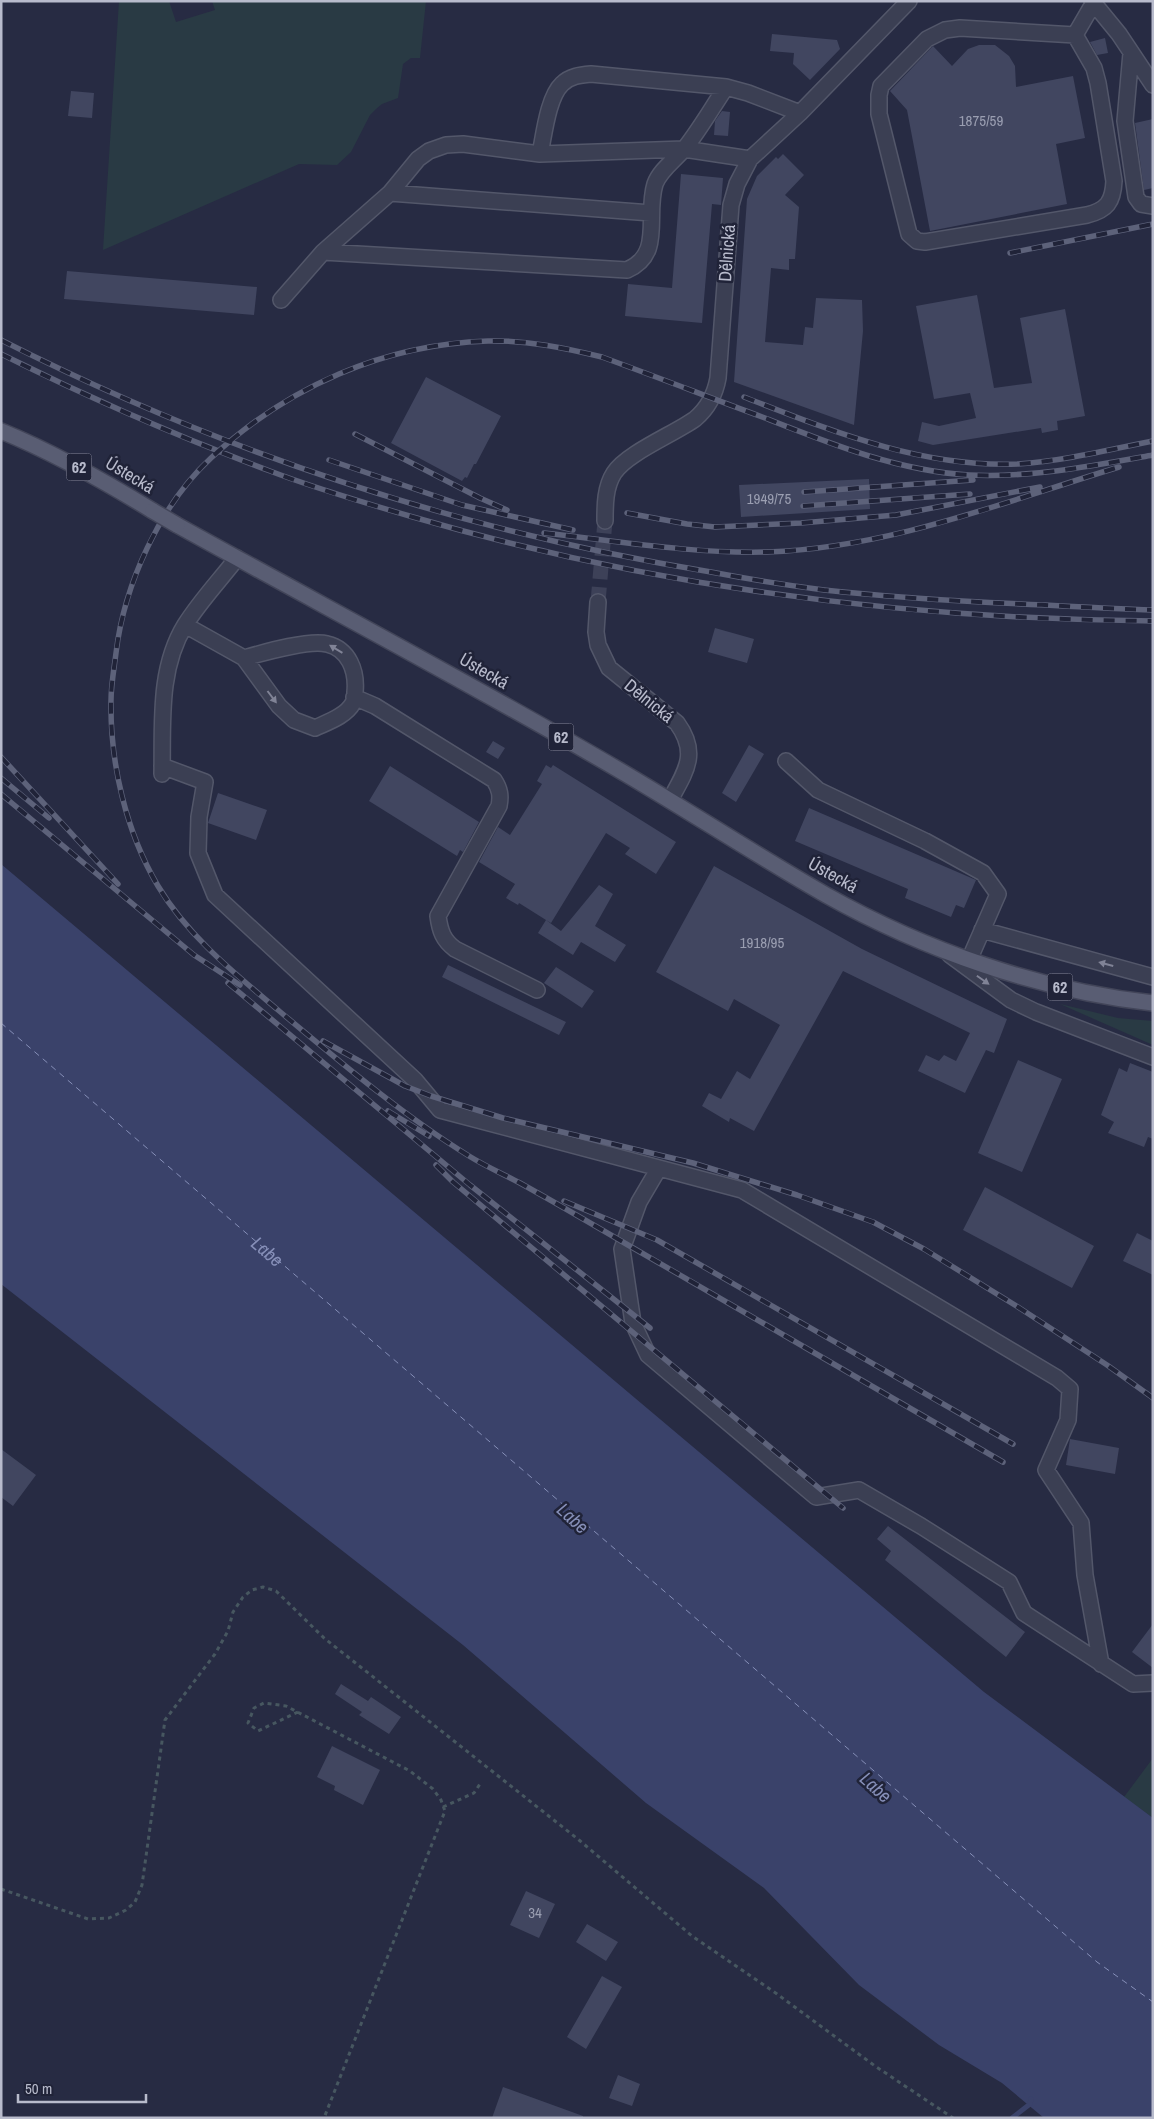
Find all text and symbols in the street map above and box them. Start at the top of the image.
house number: 1875/59 [959,110,1003,131]
street label: Dělnická [712,223,741,282]
street label: Ústecká [101,450,160,499]
road number: 62 [66,454,92,481]
house number: 1949/75 [747,488,791,509]
one-way arrow [329,645,344,653]
street label: Ústecká [455,646,514,695]
street label: Dělnická [619,673,679,728]
one-way arrow [267,691,277,704]
road number: 62 [548,724,574,750]
street label: Ústecká [804,851,863,898]
house number: 1918/95 [740,932,784,953]
one-way arrow [1098,960,1113,968]
road number: 62 [1048,974,1072,1000]
one-way arrow [976,975,989,985]
water label: Labe [246,1230,289,1273]
water label: Labe [551,1497,595,1539]
water label: Labe [854,1766,898,1808]
house number: 34 [528,1902,542,1923]
scale bar [18,2072,145,2104]
text: 50 m [25,2078,52,2099]

